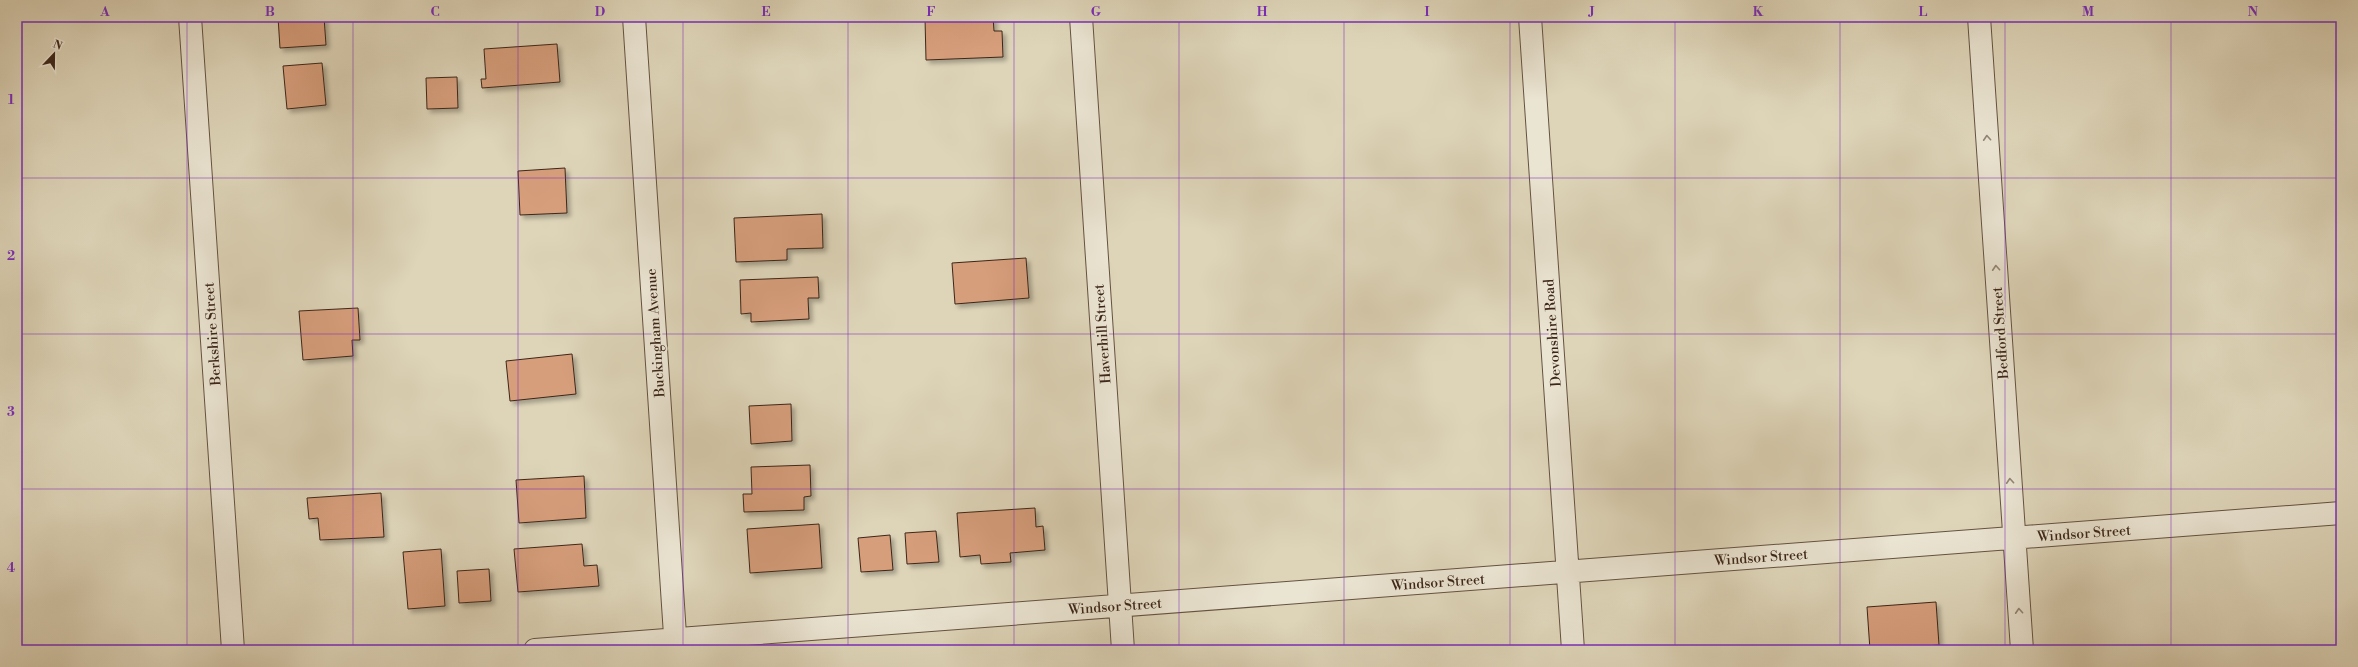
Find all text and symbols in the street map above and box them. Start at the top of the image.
text: A [99,4,110,20]
text: B [265,4,275,20]
text: C [430,4,440,20]
text: D [595,4,605,20]
text: E [761,4,771,20]
text: F [926,4,936,20]
text: G [1091,4,1102,20]
text: H [1257,4,1268,20]
text: I [1424,4,1430,20]
text: J [1587,4,1595,20]
text: K [1753,4,1764,20]
text: L [1919,4,1928,20]
text: M [2082,4,2094,20]
text: N [2248,4,2259,20]
north arrow [34,34,74,74]
text: N [51,38,64,54]
text: 1 [8,92,15,108]
one-way arrow [1983,135,1992,141]
text: 2 [7,248,15,264]
one-way arrow [1991,265,2000,271]
street label: Buckingham Avenue [643,268,670,399]
street label: Devonshire Road [1540,278,1566,388]
street label: Berkshire Street [200,282,226,387]
street label: Haverhill Street [1091,283,1115,384]
street label: Bedford Street [1989,286,2013,381]
text: 3 [7,404,15,420]
one-way arrow [2006,478,2015,484]
street label: Windsor Street [2036,522,2132,546]
street label: Windsor Street [1713,546,1809,570]
text: 4 [7,560,16,576]
street label: Windsor Street [1390,571,1486,595]
street label: Windsor Street [1067,595,1163,619]
one-way arrow [2015,608,2024,614]

